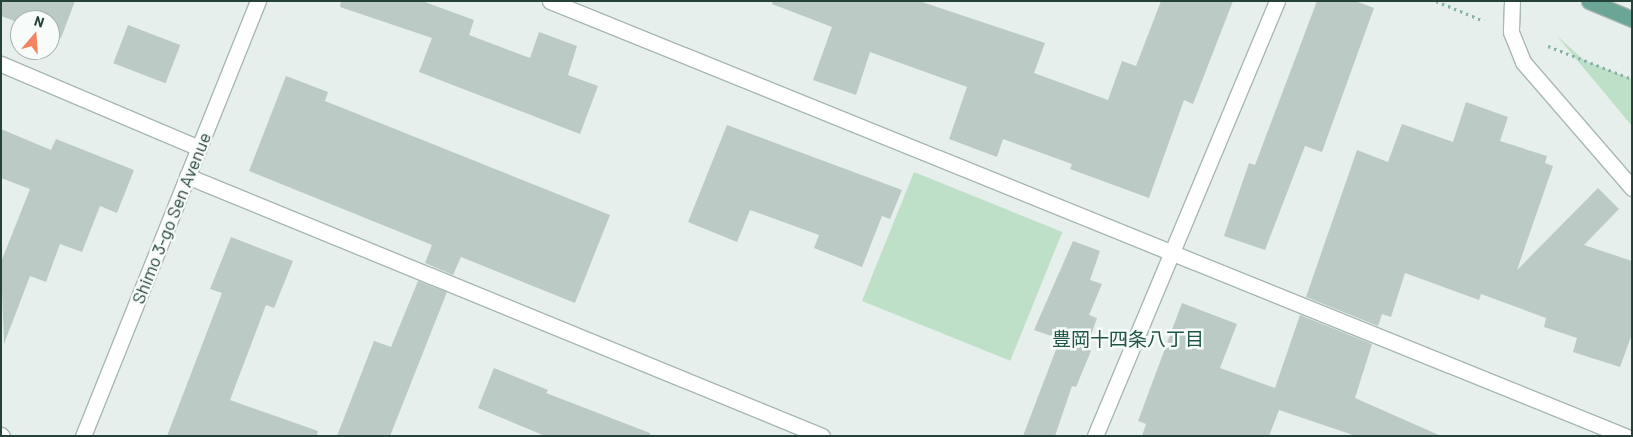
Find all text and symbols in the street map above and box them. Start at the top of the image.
north arrow [10,10,60,60]
text: N [32,12,47,31]
street label: Shimo 3-go Sen Avenue [127,129,215,307]
district label: 豊岡十四条八丁目 [1052,328,1204,350]

